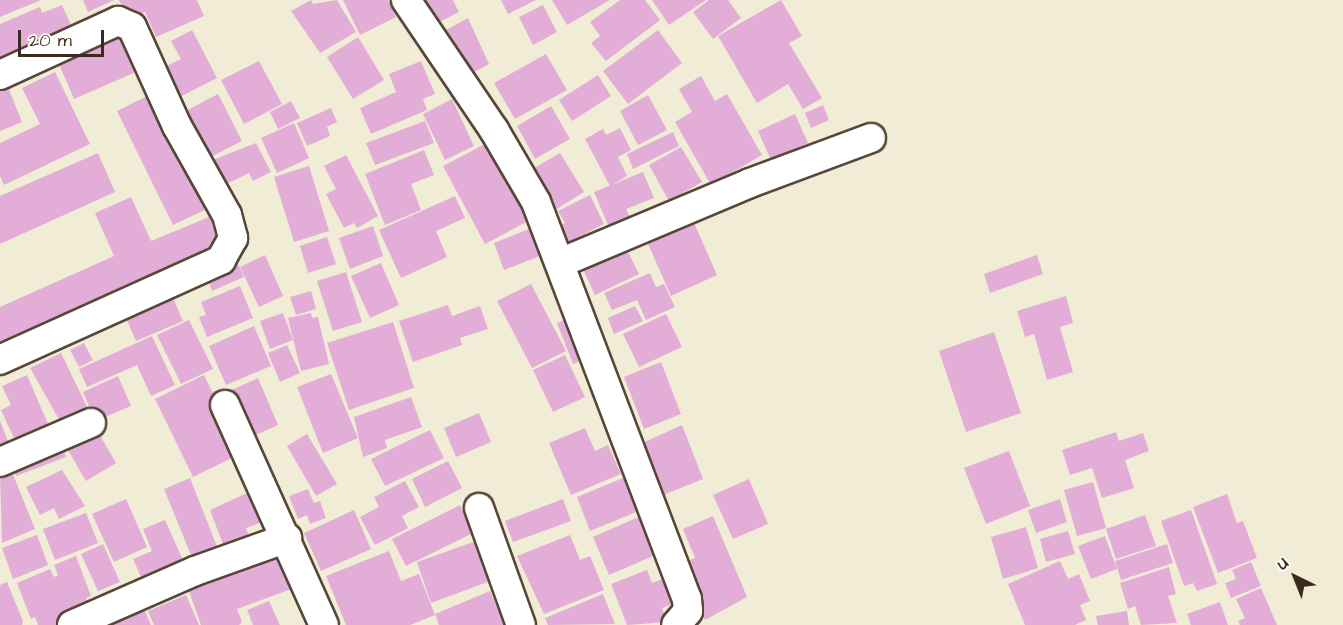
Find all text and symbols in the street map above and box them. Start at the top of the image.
scale bar [21,18,106,56]
text: 20 m [29,28,72,53]
north arrow [1265,547,1325,607]
text: U [1272,553,1294,575]

